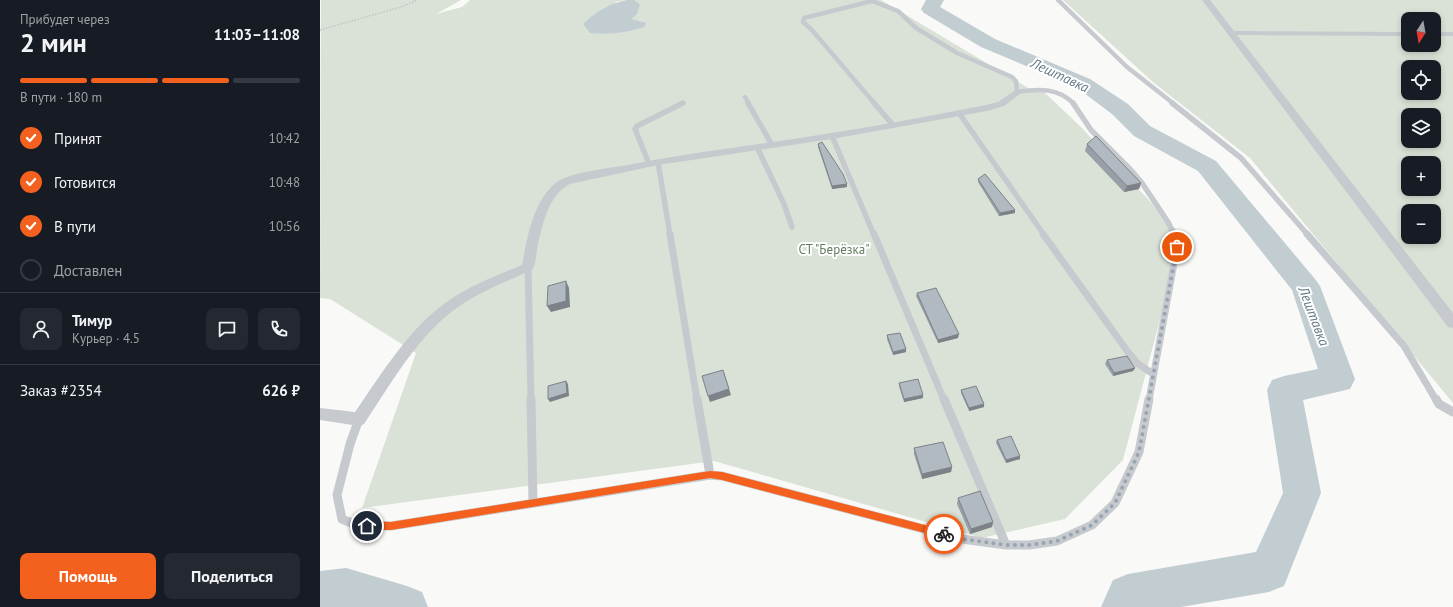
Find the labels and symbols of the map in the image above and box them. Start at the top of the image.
north arrow [1401,12,1441,52]
water label: Лештавка [1027,53,1092,96]
pin [1160,230,1194,264]
park label: СТ "Берёзка" [798,241,870,258]
water label: Лештавка [1294,283,1334,348]
pin [350,509,384,543]
courier [924,514,964,554]

